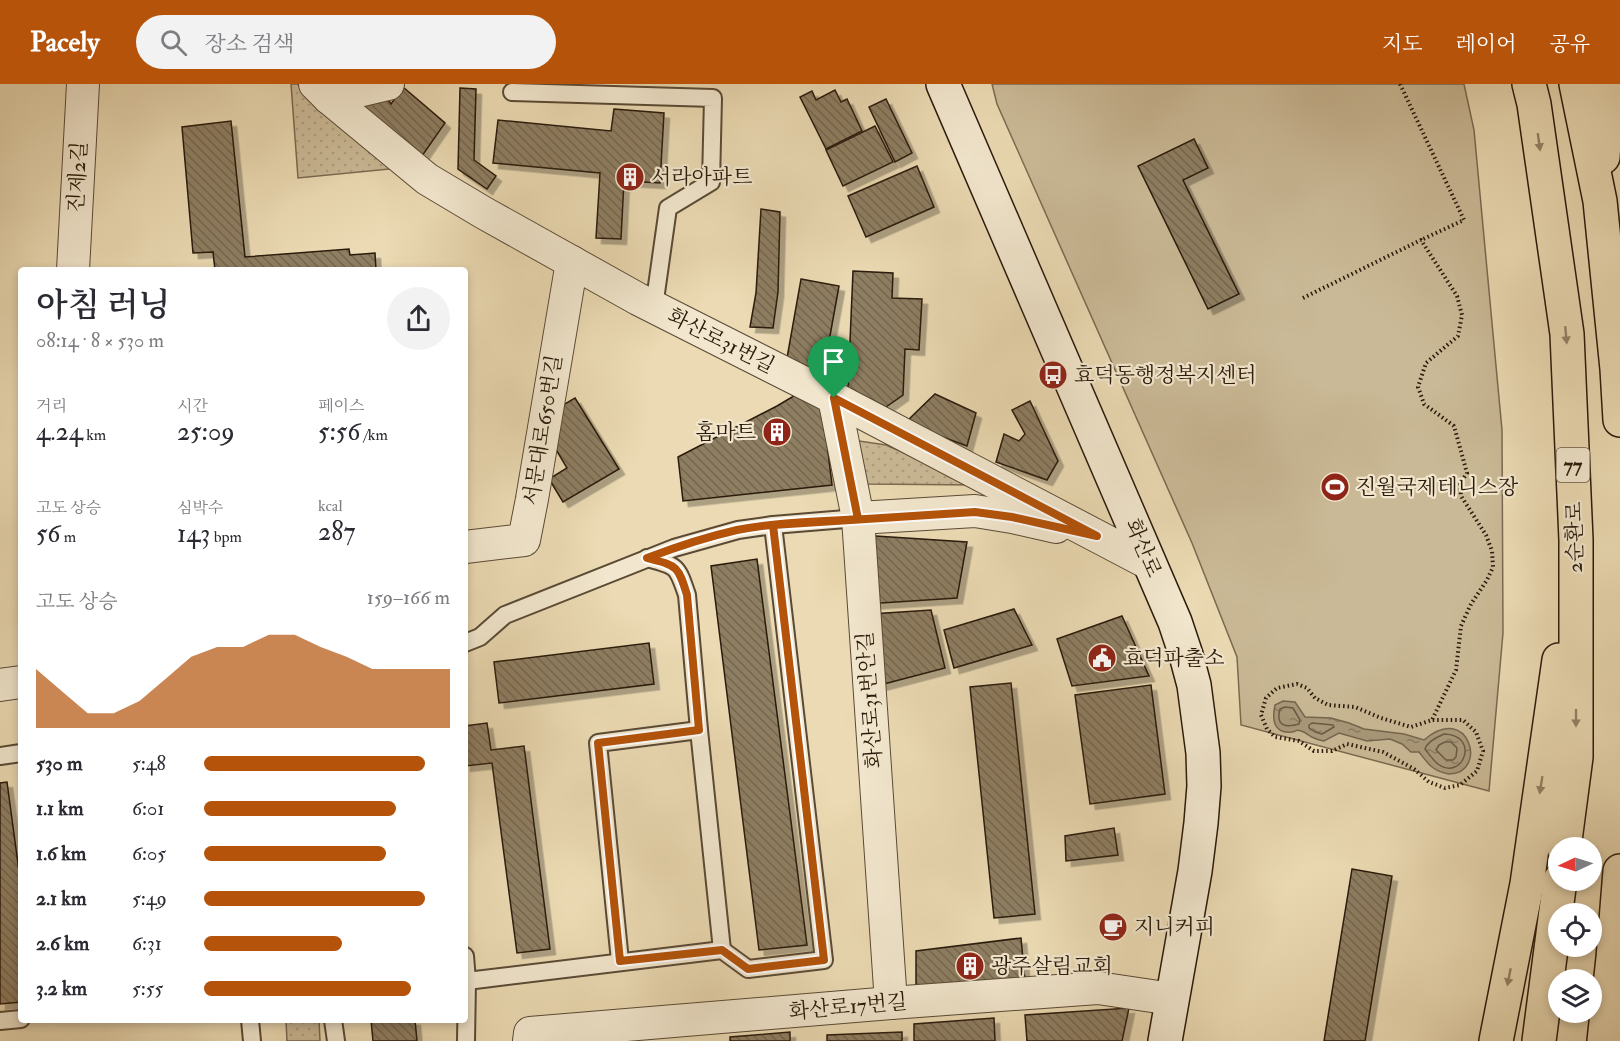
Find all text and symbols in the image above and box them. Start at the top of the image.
search box [136,15,556,69]
text: Pacely [30,25,100,60]
icon: search [157,26,190,59]
text: 장소 검색 [205,30,294,58]
text: 지도 [1382,31,1423,58]
text: 레이어 [1456,31,1516,58]
text: 공유 [1549,31,1590,58]
one-way arrow [1535,132,1544,151]
street label: 진제2길 [63,141,93,213]
building icon: 서라아파트 [614,161,646,193]
place label: 서라아파트 [651,164,752,191]
text: 아침 러닝 [36,285,170,326]
button: share [387,287,450,350]
street label: 화산로31번길 [663,302,779,380]
one-way arrow [1561,325,1571,344]
text: 08:14 · 8 × 530 m [36,328,164,353]
pin [808,336,859,398]
icon: arrive [817,345,850,378]
street label: 서문대로650번길 [518,353,568,507]
bus stop icon: 효덕동행정복지센터 [1037,359,1069,391]
place label: 효덕동행정복지센터 [1074,362,1257,389]
text: 거리 [36,396,67,416]
text: 시간 [177,396,208,416]
text: 페이스 [318,396,364,416]
text: 4.24 [36,416,83,448]
text: 25:09 [177,416,235,448]
text: 5:56 [318,416,360,448]
building icon: 홈마트 [761,416,793,448]
place label: 홈마트 [695,419,756,446]
text: km [83,425,106,445]
text: /km [360,425,388,445]
road number: 77 [1556,448,1590,482]
sports icon: 진월국제테니스장 [1319,471,1351,503]
place label: 진월국제테니스장 [1356,474,1519,501]
text: kcal [318,496,343,516]
text: 고도 상승 [36,498,101,518]
text: 심박수 [177,498,223,518]
street label: 2순환로 [1561,501,1589,573]
street label: 화산로 [1119,515,1167,581]
text: 287 [318,516,355,548]
text: 56 [36,518,60,550]
text: 143 [177,518,210,550]
text: m [60,527,76,547]
text: bpm [210,527,242,547]
text: 159–166 m [367,585,450,610]
text: 고도 상승 [36,589,118,614]
street label: 화산로31번안길 [852,631,888,769]
public building icon: 효덕파출소 [1086,642,1118,674]
place label: 효덕파출소 [1123,645,1224,672]
one-way arrow [1571,709,1581,728]
text: 530 m [36,751,82,776]
text: 5:48 [132,751,166,776]
one-way arrow [1537,775,1546,794]
text: 1.1 km [36,796,83,821]
text: 6:01 [132,796,164,821]
north arrow [1548,837,1602,891]
map controls [1548,837,1602,1023]
text: 1.6 km [36,841,86,866]
text: 6:05 [132,841,166,866]
text: 2.1 km [36,886,86,911]
text: 5:49 [132,886,167,911]
button: locate [1548,903,1602,957]
cafe icon: 지니커피 [1097,911,1129,943]
place label: 지니커피 [1134,914,1215,941]
text: 2.6 km [36,931,89,956]
text: 6:31 [132,931,162,956]
building icon: 광주살림교회 [954,950,986,982]
place label: 광주살림교회 [991,953,1113,980]
one-way arrow [1504,968,1513,987]
button: layers [1548,969,1602,1023]
text: 3.2 km [36,976,87,1001]
text: 5:55 [132,976,163,1001]
street label: 화산로17번길 [788,988,908,1026]

